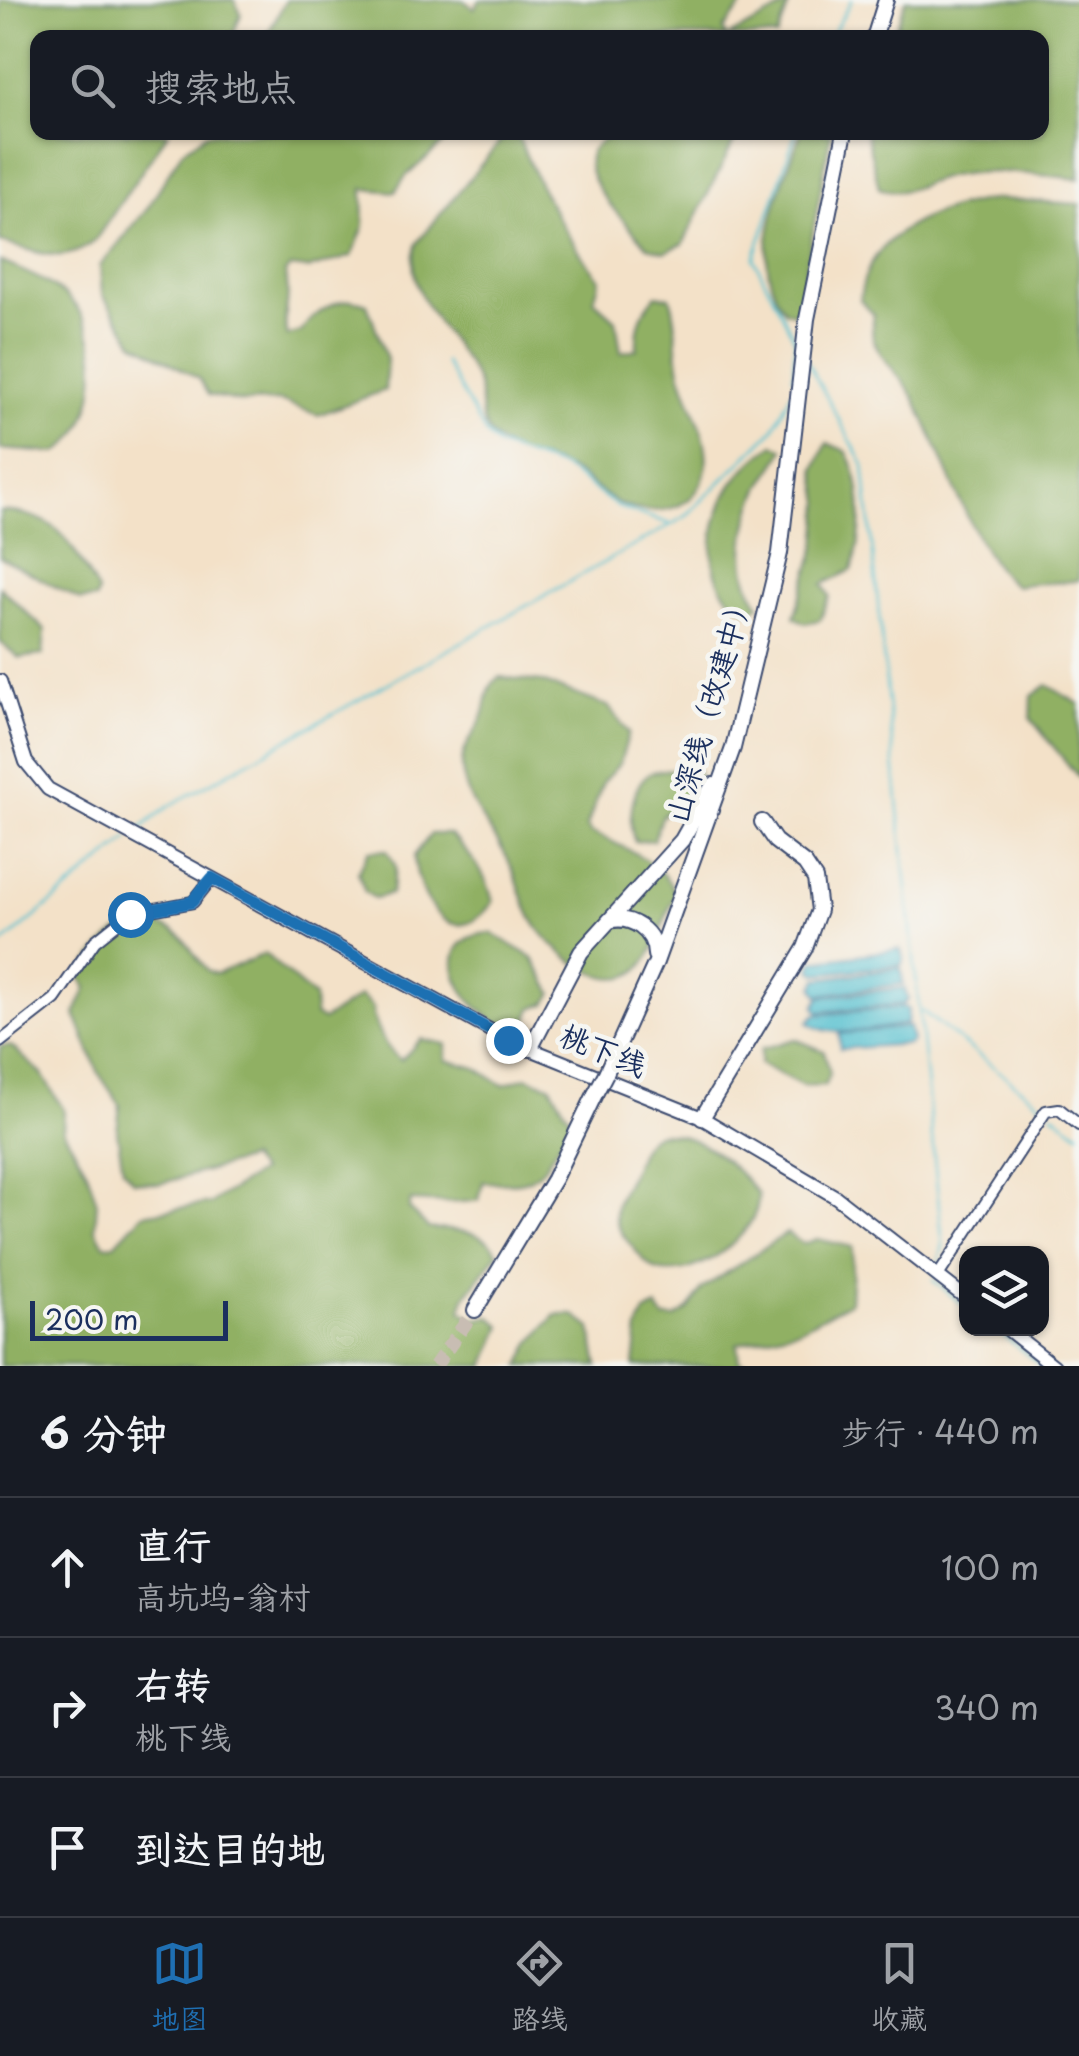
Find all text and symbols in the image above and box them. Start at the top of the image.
search box [30,30,1049,140]
text: 搜索地点 [145,57,297,114]
icon: search [65,58,120,113]
street label: 山深线（改建中） [653,585,762,828]
route start [108,892,154,938]
street label: 桃下线 [554,1011,654,1086]
route end [486,1018,532,1064]
map controls [959,1246,1049,1336]
button: layers [959,1246,1049,1336]
scale bar [30,1296,228,1340]
text: 200 m [45,1297,138,1340]
text: 6 分钟 [40,1400,167,1463]
text: 步行 · 440 m [842,1407,1039,1455]
text: 直行 [135,1515,211,1572]
icon: ahead [40,1540,95,1595]
text: 100 m [941,1543,1039,1591]
text: 高坑坞-翁村 [135,1572,310,1620]
text: 右转 [135,1655,211,1712]
icon: right [40,1680,95,1735]
text: 340 m [934,1683,1039,1731]
text: 桃下线 [135,1712,231,1760]
text: 到达目的地 [135,1819,325,1876]
icon: arrive [40,1820,95,1875]
tab: 地图 [152,1936,208,2039]
tab: 路线 [511,1936,567,2039]
tab: 收藏 [871,1936,927,2039]

